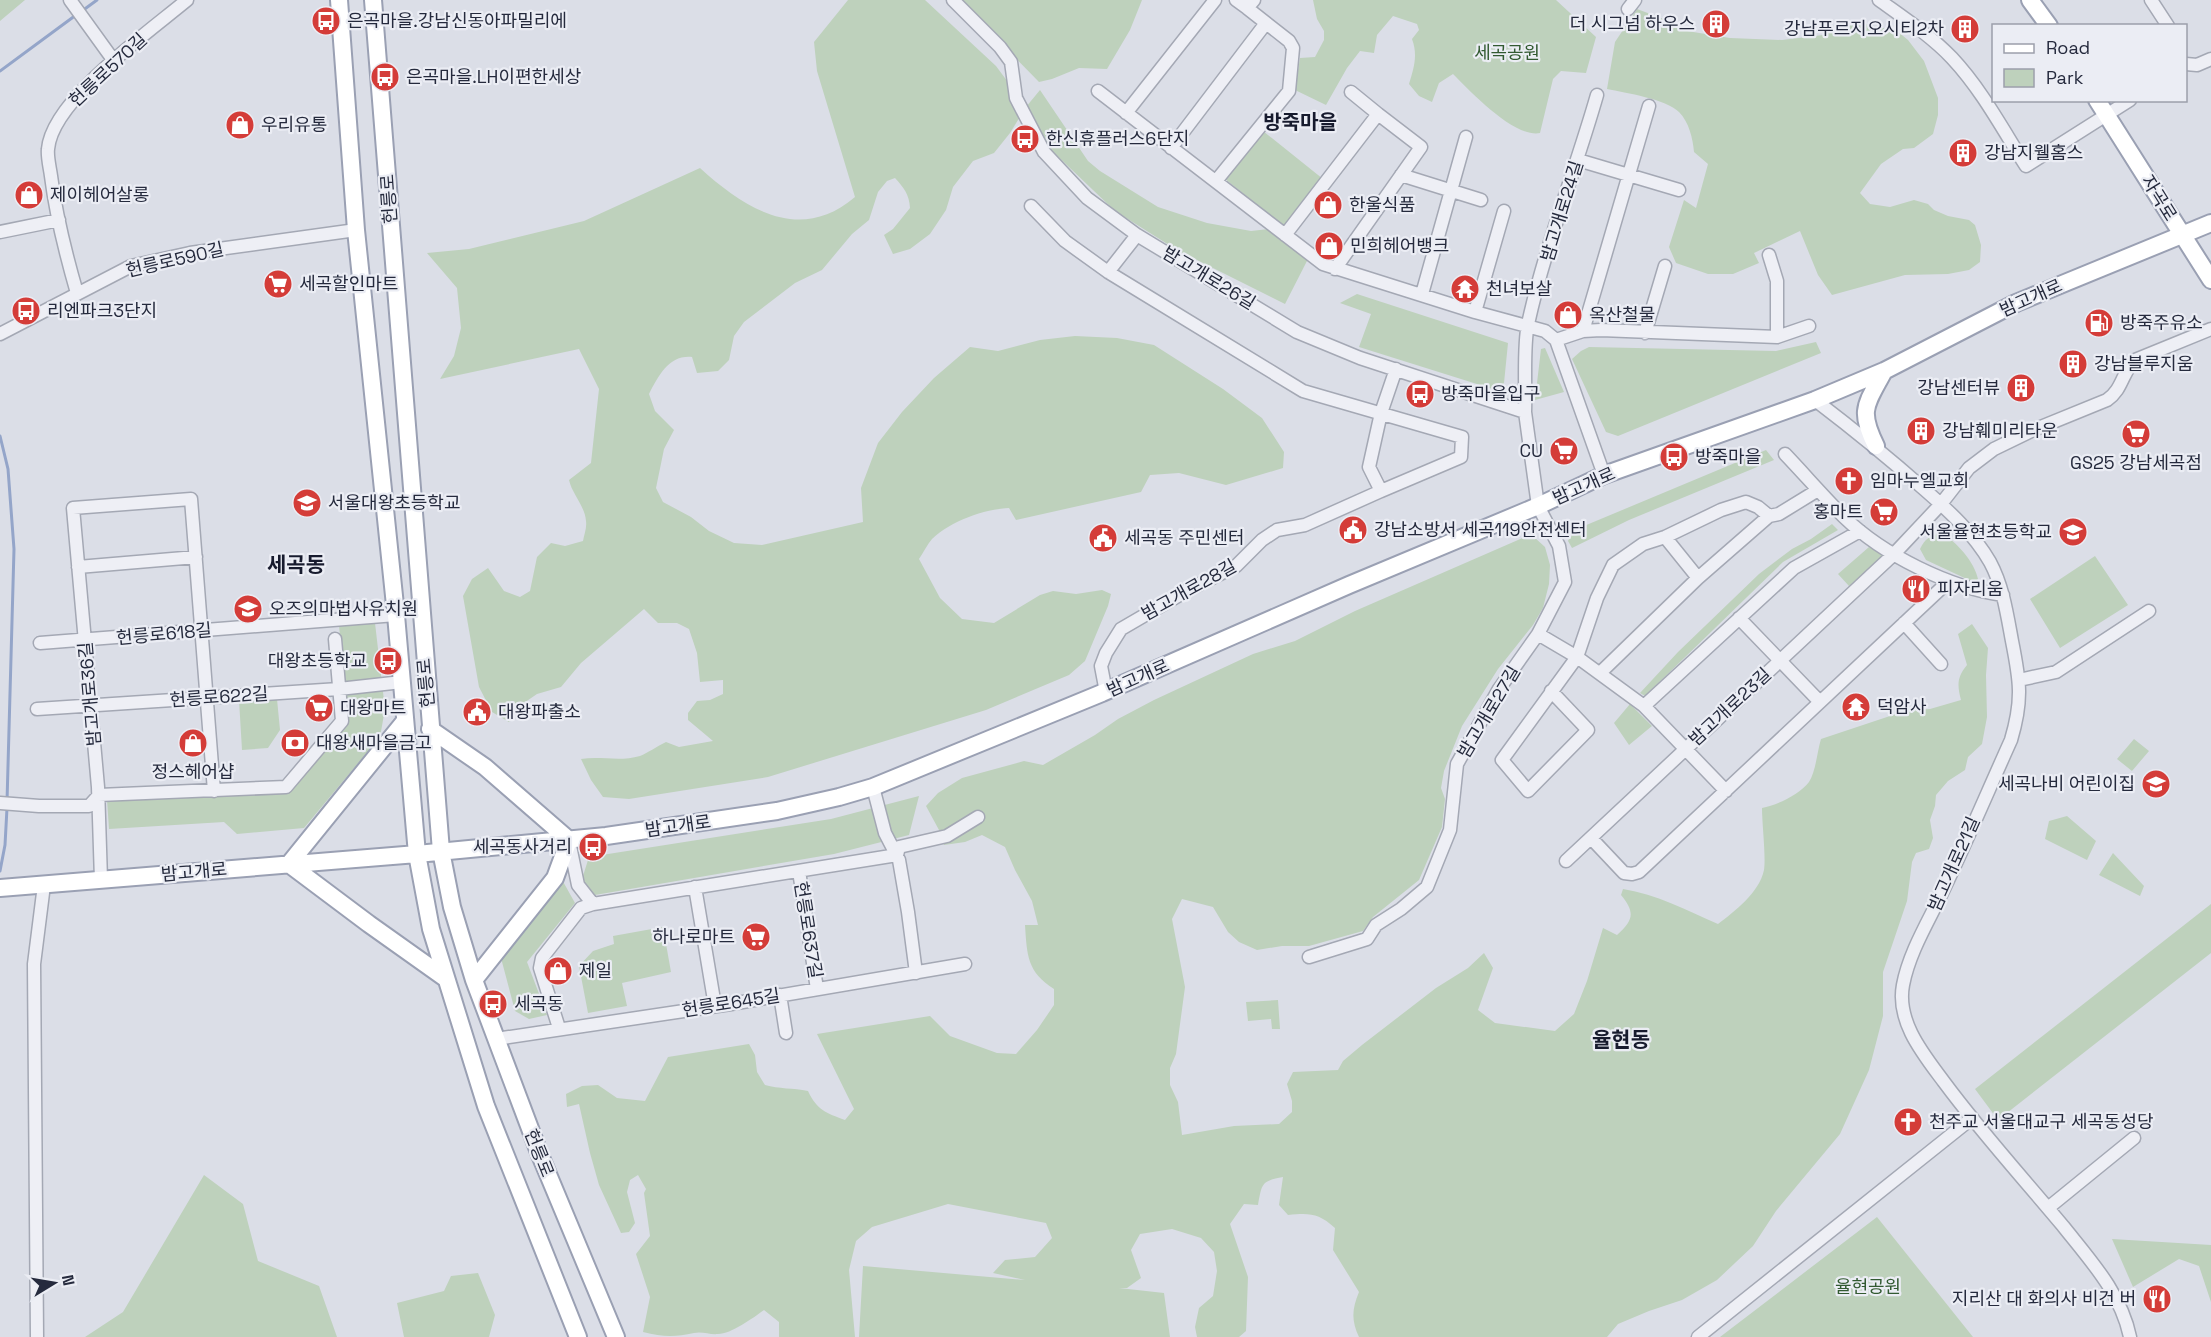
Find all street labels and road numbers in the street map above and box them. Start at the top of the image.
street label: 헌릉로570길 [64,28,151,112]
street label: 밤고개로24길 [1535,158,1588,264]
street label: 자곡로 [2137,171,2182,225]
street label: 헌릉로 [375,173,402,225]
street label: 헌릉로590길 [124,237,226,282]
street label: 밤고개로26길 [1158,241,1260,314]
street label: 밤고개로 [1996,274,2066,322]
street label: 밤고개로 [1549,462,1619,510]
street label: 밤고개로28길 [1137,554,1240,625]
street label: 헌릉로618길 [115,618,213,649]
street label: 밤고개로36길 [73,641,106,747]
street label: 밤고개로 [1103,654,1173,702]
street label: 헌릉로 [412,657,439,709]
street label: 밤고개로27길 [1452,661,1525,762]
street label: 밤고개로23길 [1684,663,1776,751]
street label: 헌릉로622길 [169,682,269,711]
street label: 밤고개로 [644,810,712,842]
street label: 밤고개로21길 [1922,813,1985,915]
street label: 밤고개로 [160,857,228,886]
street label: 헌릉로637길 [789,880,828,980]
street label: 헌릉로645길 [680,983,782,1022]
street label: 헌릉로 [519,1125,559,1180]

